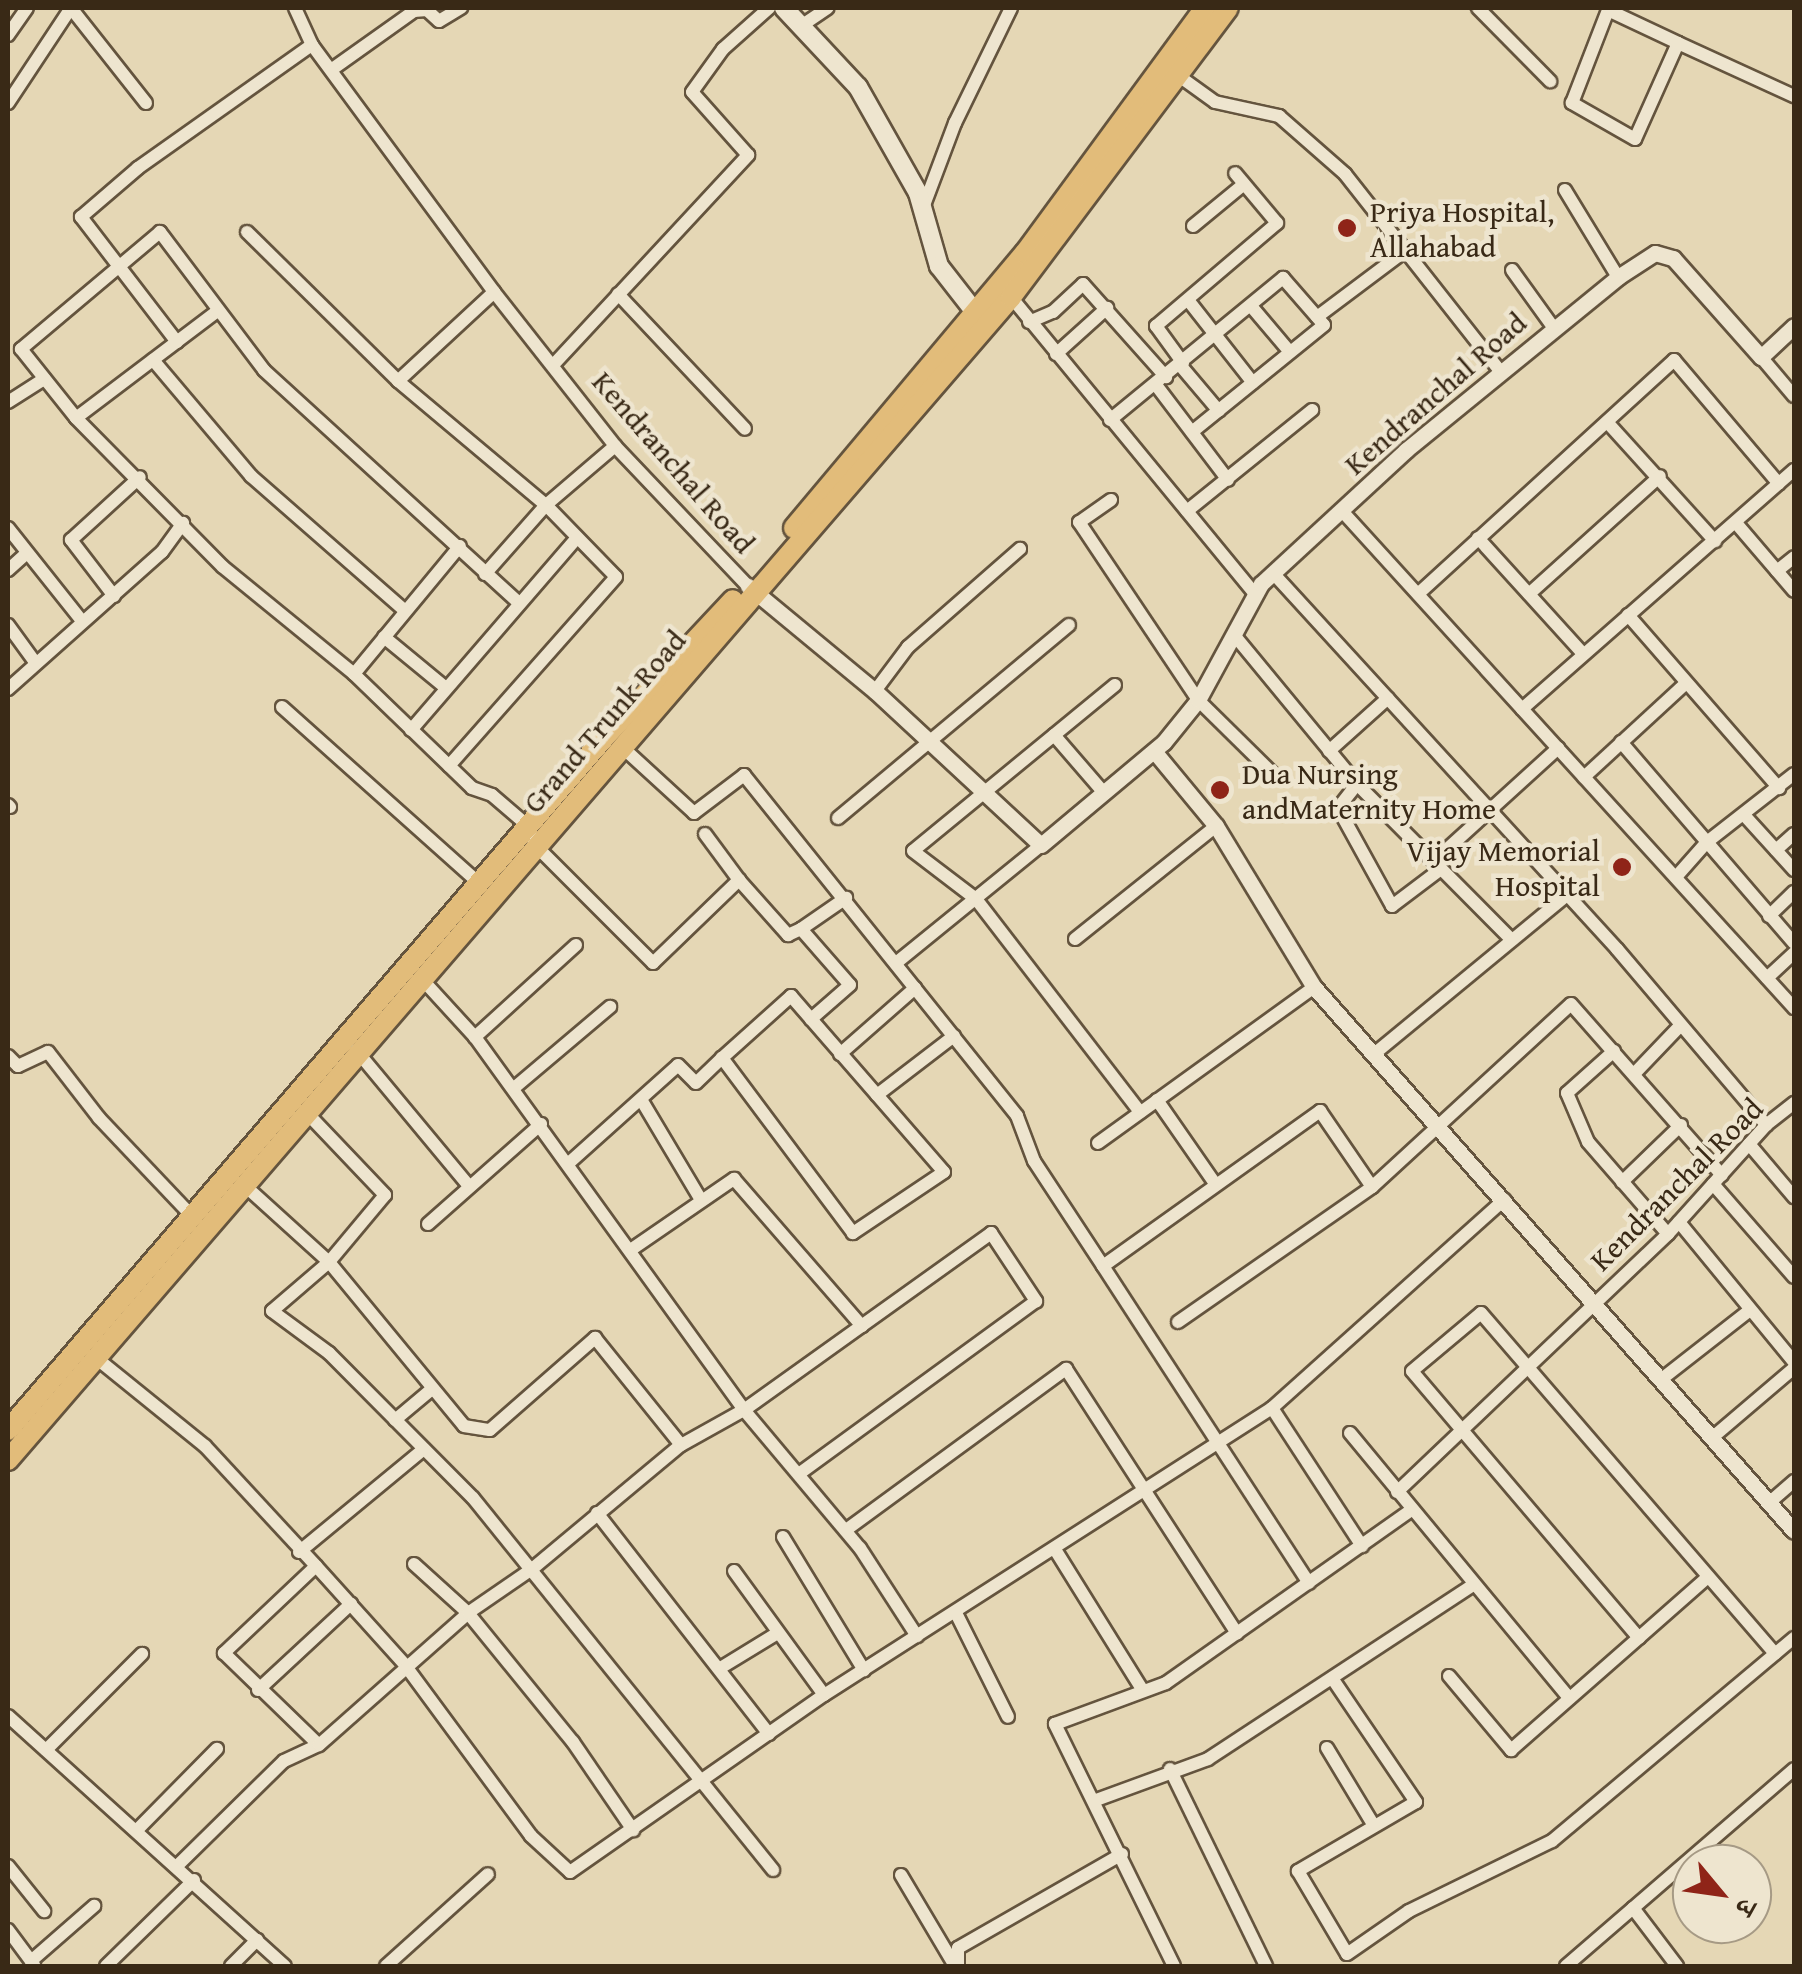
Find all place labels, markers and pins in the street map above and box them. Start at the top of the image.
place label: Priya Hospital, Allahabad [1370,193,1554,264]
marker: Priya Hospital, Allahabad [1334,215,1360,241]
place label: Dua Nursing andMaternity Home [1242,755,1496,826]
marker: Dua Nursing andMaternity Home [1207,777,1233,803]
place label: Vijay Memorial Hospital [1406,832,1600,902]
marker: Vijay Memorial Hospital [1609,854,1635,880]

